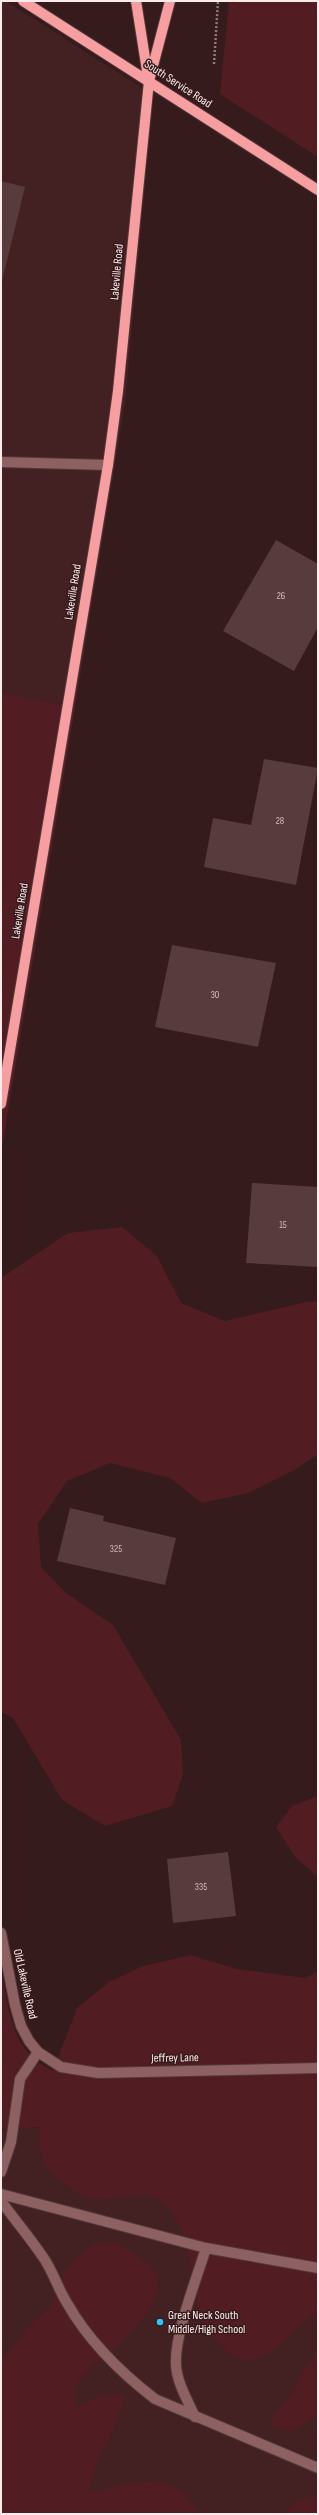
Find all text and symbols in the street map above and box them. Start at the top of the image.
street label: South Service Road [141,57,215,111]
street label: Lakeville Road [107,243,127,301]
street label: Lakeville Road [61,563,85,621]
house number: 26 [277,590,285,602]
house number: 28 [276,815,284,827]
street label: Lakeville Road [8,882,32,940]
house number: 30 [211,989,219,1001]
house number: 15 [279,1219,287,1231]
house number: 325 [110,1543,122,1555]
house number: 335 [195,1881,207,1893]
street label: Old Lakeville Road [10,1948,40,2020]
street label: Jeffrey Lane [150,2050,199,2066]
place label: Great Neck South Middle/High School [168,2308,245,2337]
marker: Great Neck South Middle/High School [155,2317,165,2327]

